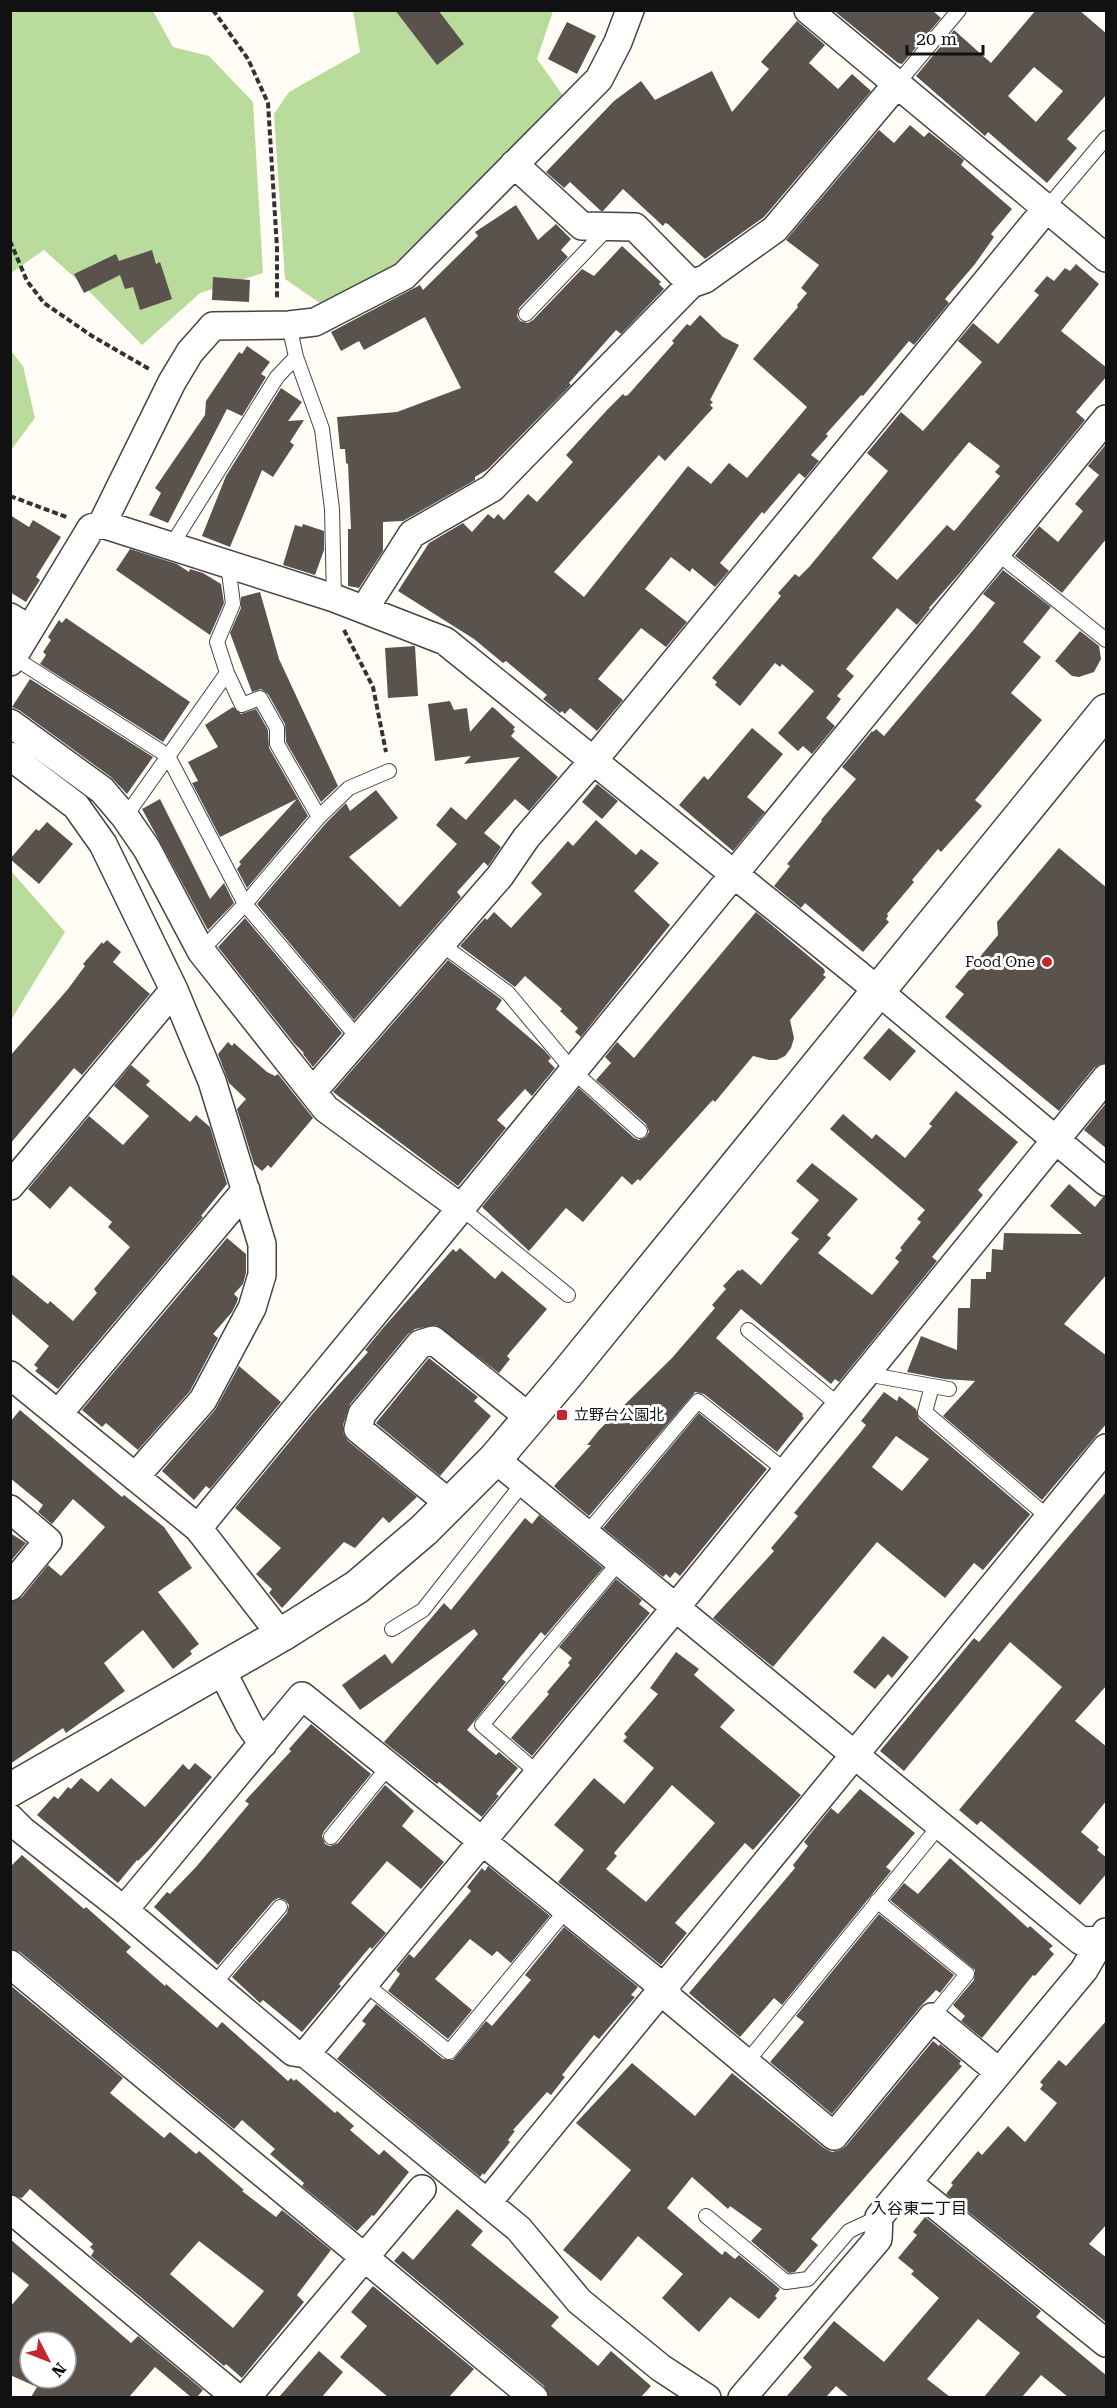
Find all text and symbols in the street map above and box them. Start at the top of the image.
scale bar [907,18,984,56]
text: 20 m [916,28,957,49]
place label: Food One [965,953,1035,971]
marker: Food One [1040,955,1054,969]
place label: 立野台公園北 [574,1406,664,1424]
marker: 立野台公園北 [555,1408,569,1422]
district label: 入谷東二丁目 [871,2199,967,2218]
north arrow [18,2330,78,2390]
text: N [48,2359,70,2381]

